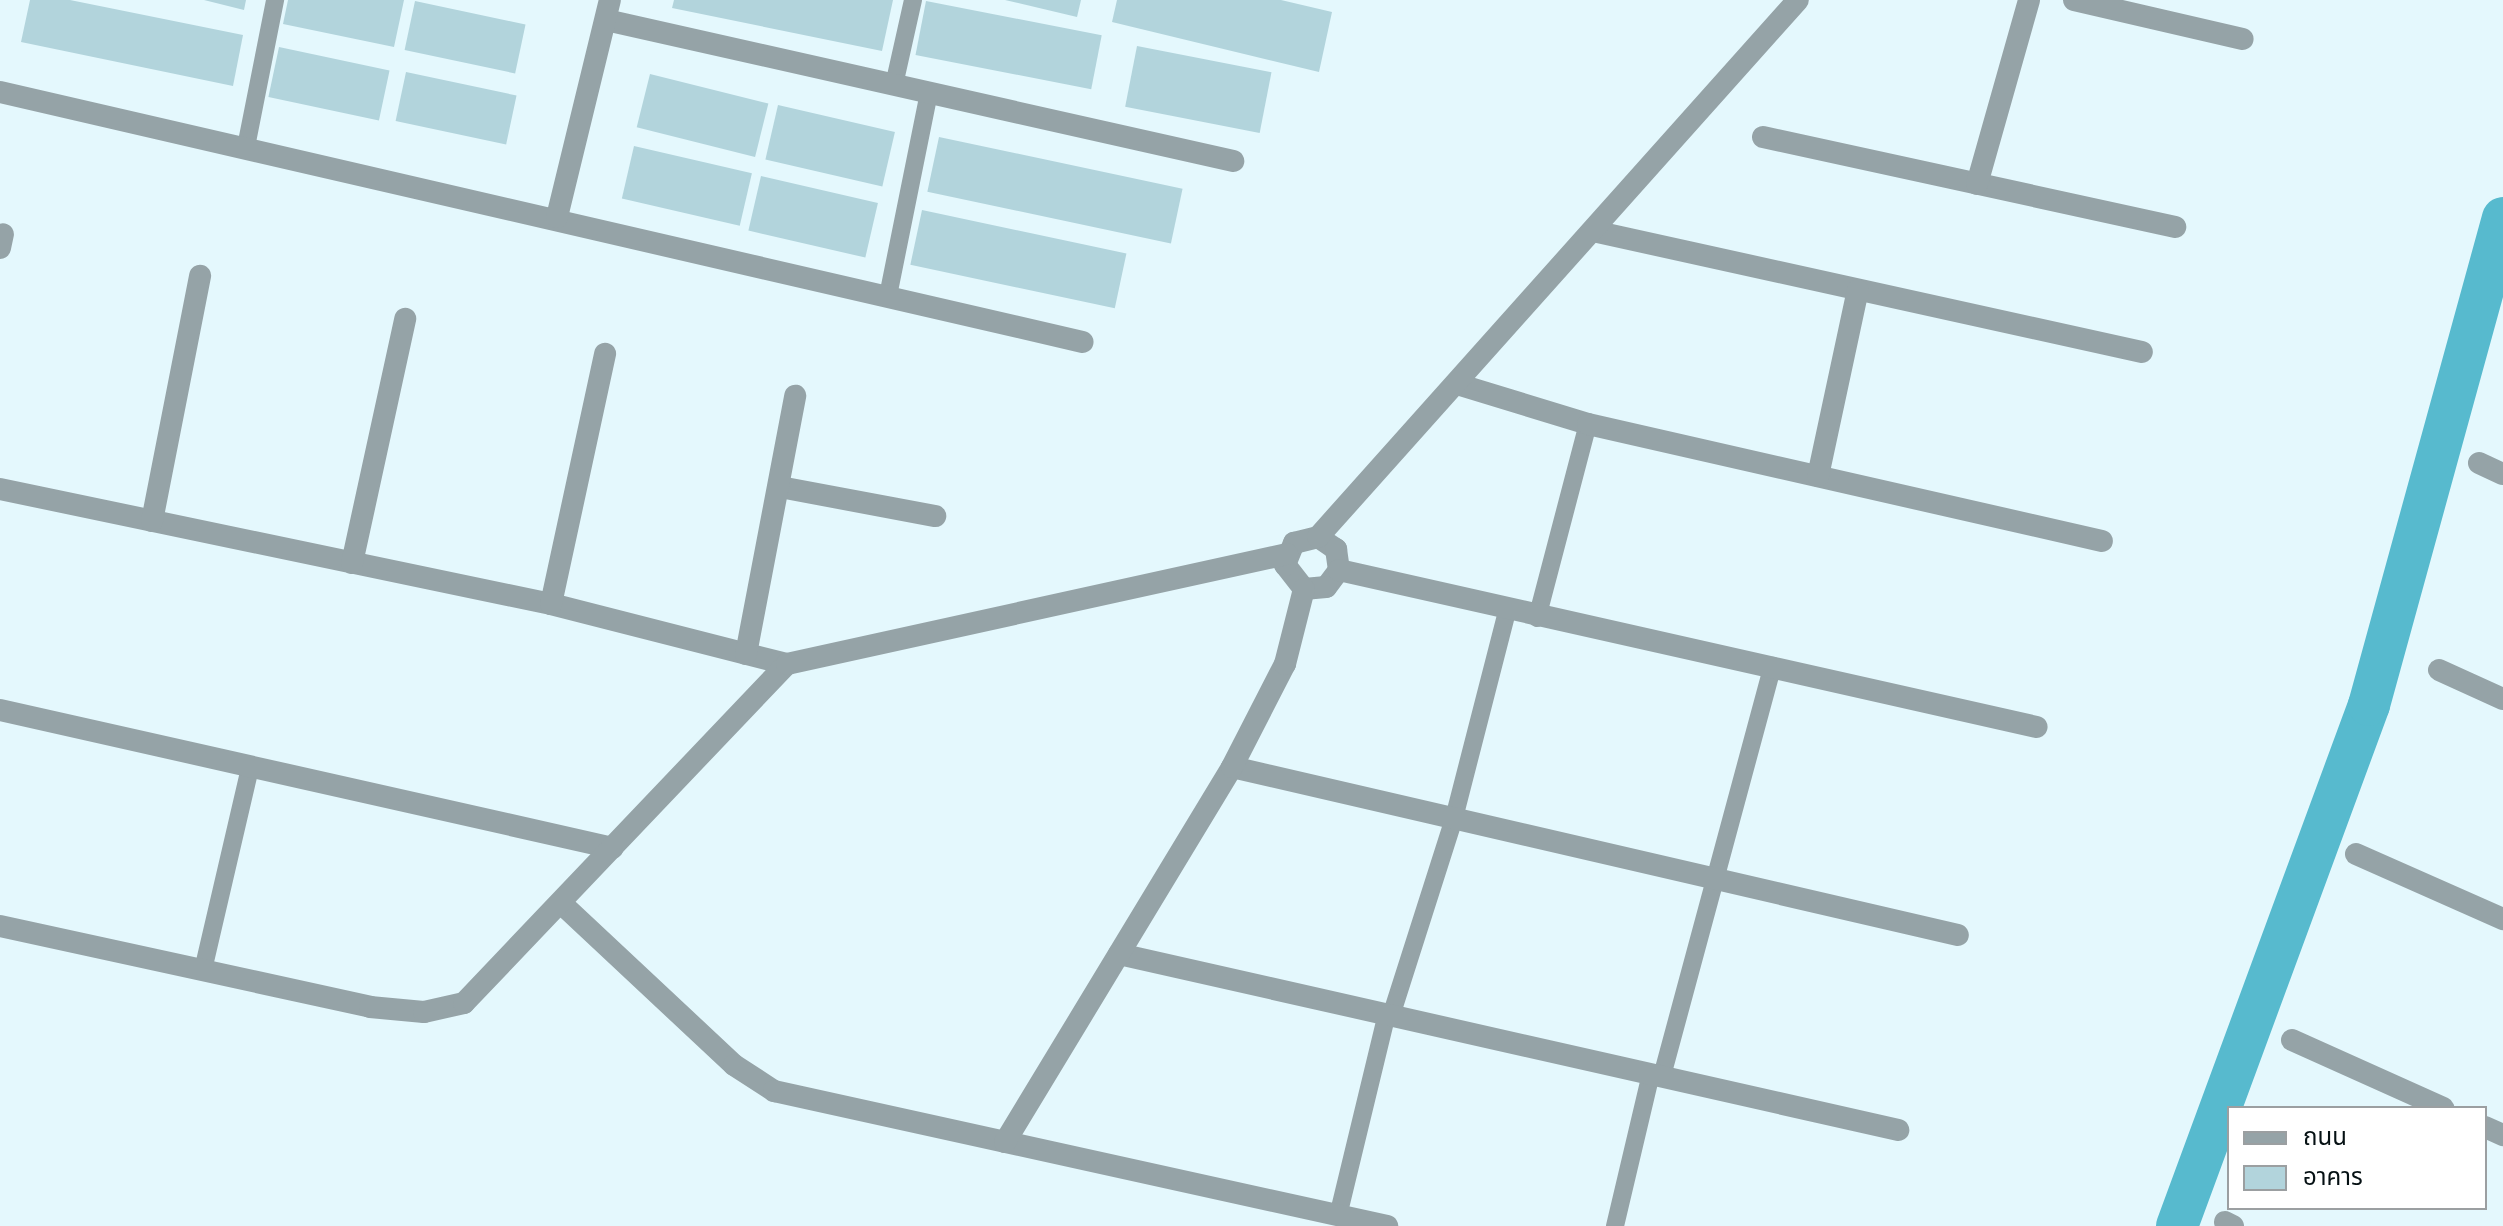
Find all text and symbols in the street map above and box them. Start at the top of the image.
legend [2227,1106,2487,1210]
text: ถนน [2303,1126,2347,1150]
text: อาคาร [2303,1166,2363,1190]

